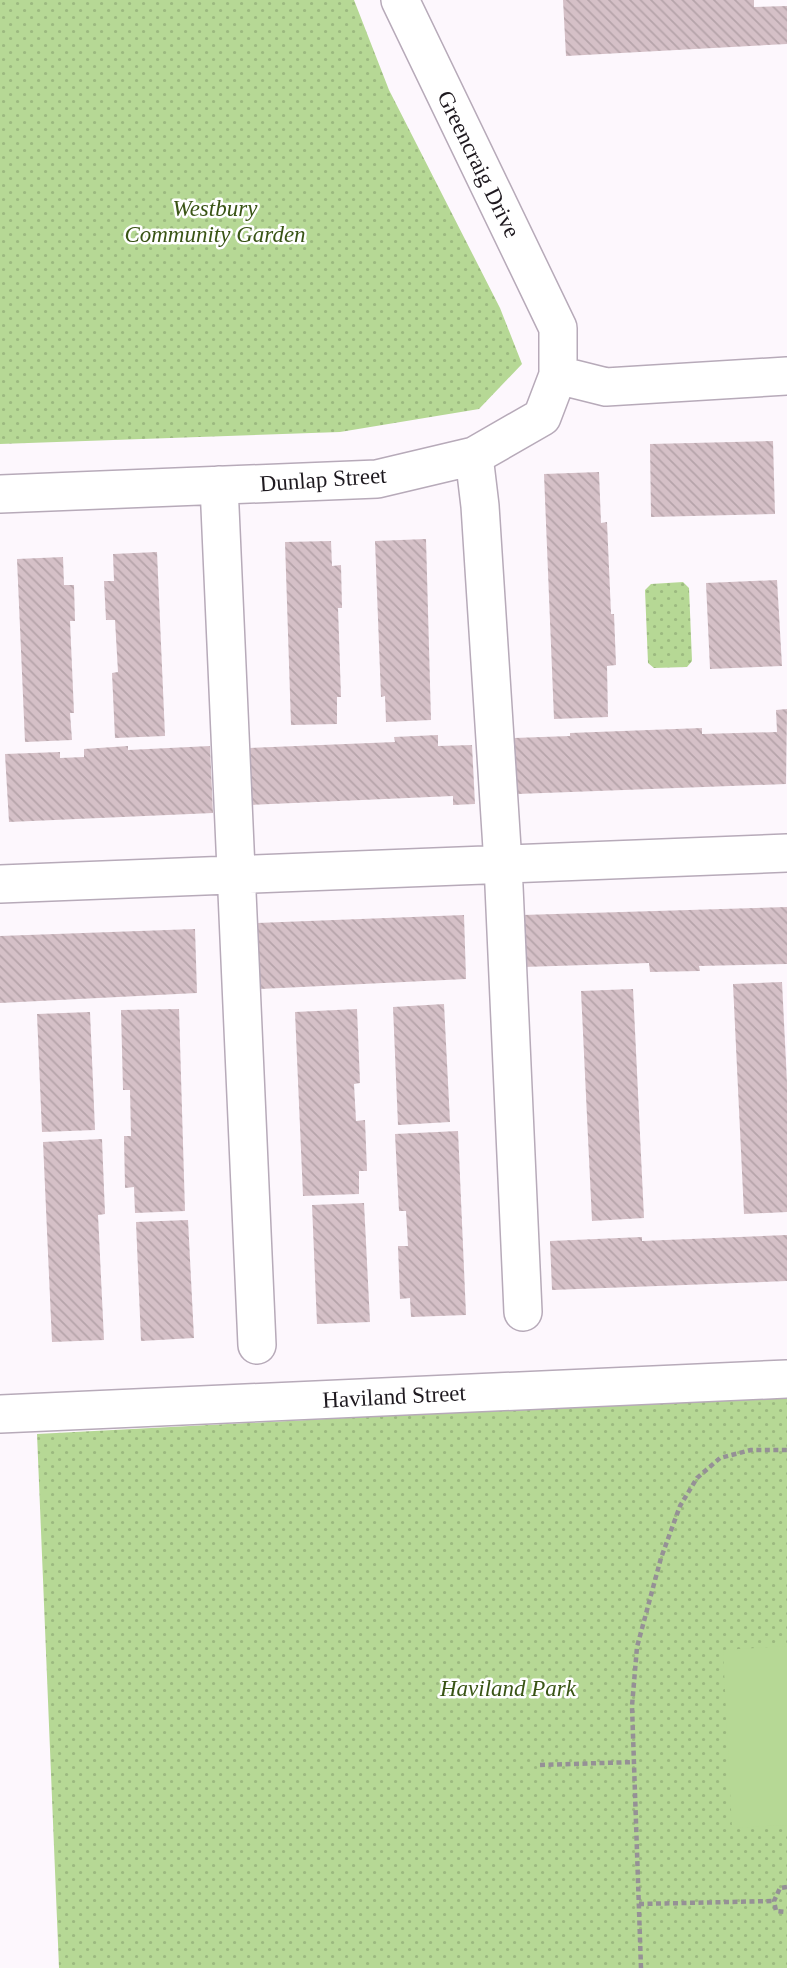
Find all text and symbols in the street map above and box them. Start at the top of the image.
street label: Greencraig Drive [432,87,525,242]
park label: Westbury Community Garden [124,196,306,247]
street label: Dunlap Street [259,463,388,496]
street label: Haviland Street [322,1380,467,1413]
park label: Haviland Park [439,1676,577,1701]

